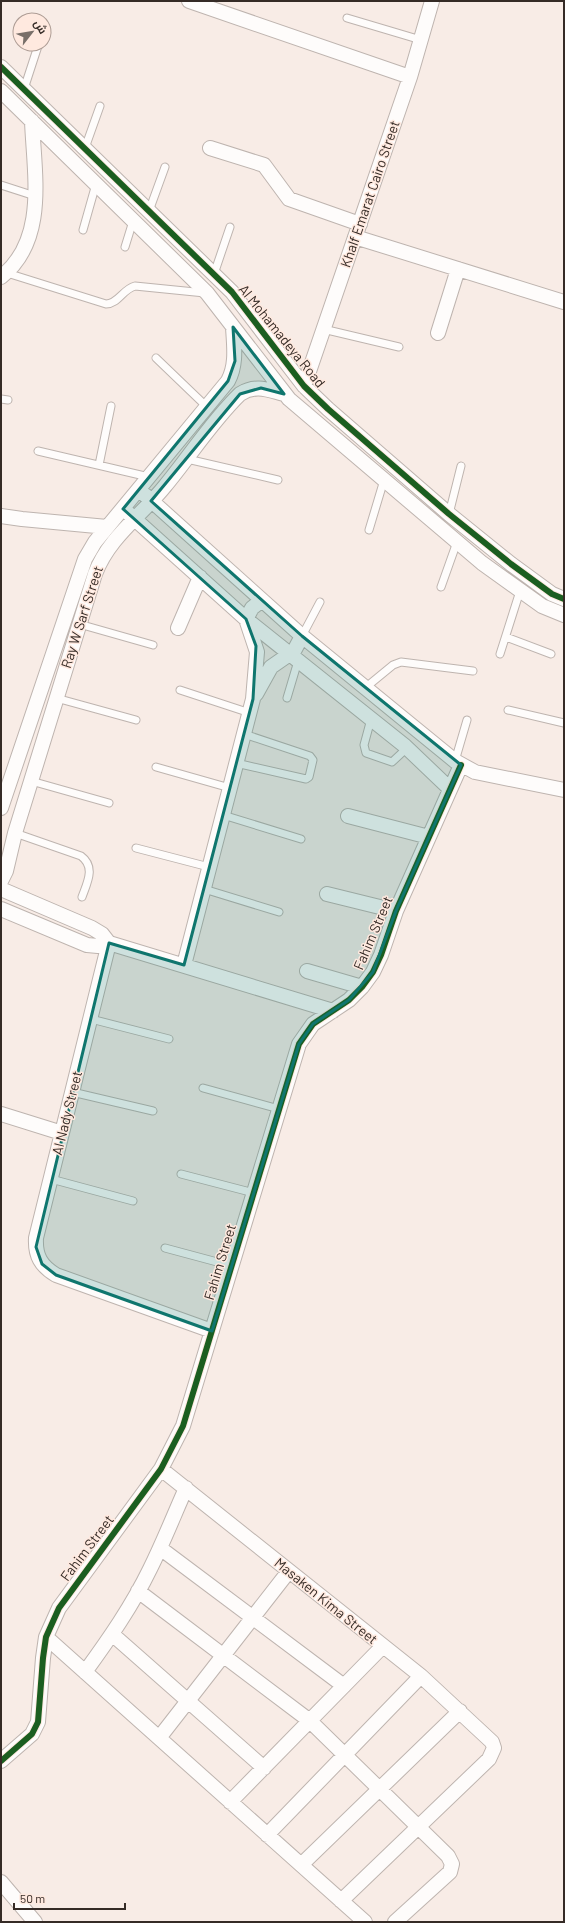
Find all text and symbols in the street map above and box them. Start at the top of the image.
north arrow [12,12,52,52]
text: ش [31,17,50,37]
street label: Khalf Emarat Cairo Street [336,118,403,270]
street label: Al Mohamadeya Road [236,281,329,391]
street label: Ray W Sarf Street [57,564,106,670]
street label: Fahim Street [349,893,396,972]
street label: Al Nady Street [48,1069,85,1157]
street label: Fahim Street [200,1222,239,1302]
street label: Fahim Street [56,1511,117,1584]
street label: Masaken Kima Street [271,1554,381,1647]
scale bar [14,1885,125,1911]
text: 50 m [20,1891,45,1905]

